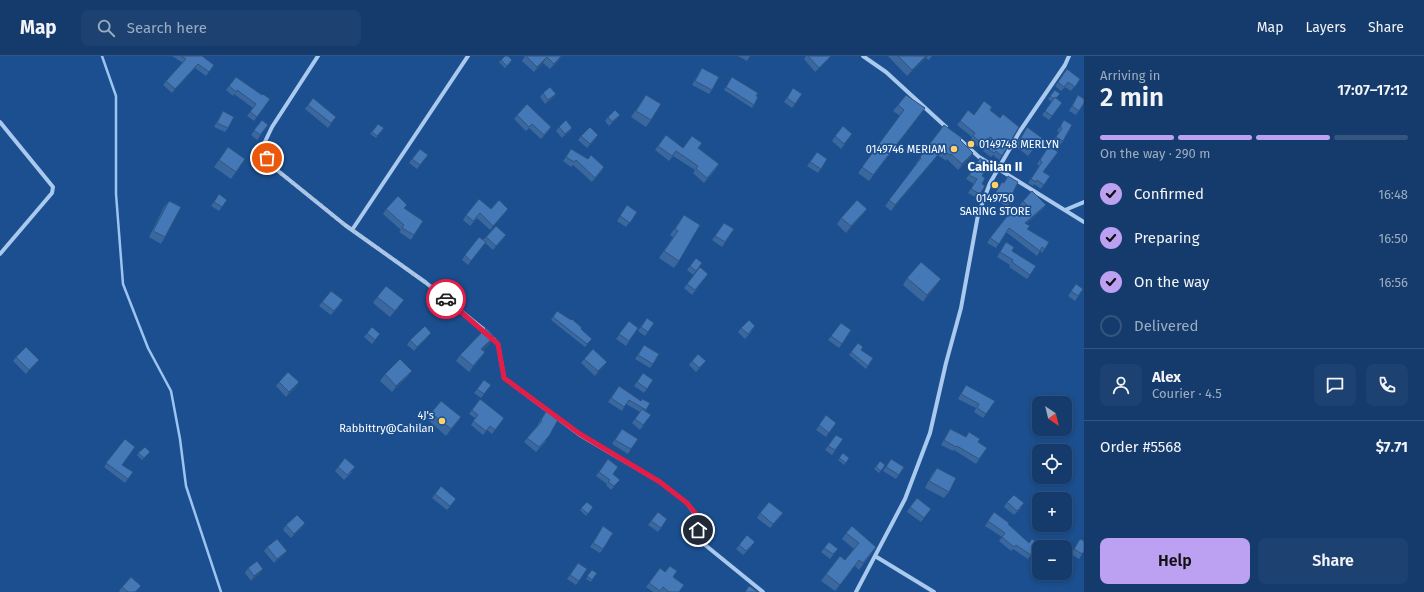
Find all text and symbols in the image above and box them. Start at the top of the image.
search box [81,10,361,46]
text: Map [20,16,57,39]
icon: search [95,17,117,39]
text: Search here [127,19,207,37]
text: Map [1257,19,1283,36]
text: Layers [1305,19,1346,36]
text: Share [1368,19,1404,36]
text: Arriving in [1100,68,1160,83]
text: 17:07–17:12 [1337,81,1408,99]
text: 2 min [1100,82,1164,113]
place label: 0149748 MERLYN [979,138,1059,151]
marker: 0149748 MERLYN [966,139,976,149]
pin [250,141,284,175]
place label: 0149746 MERIAM [866,143,946,156]
marker: 0149746 MERIAM [949,144,959,154]
text: On the way · 290 m [1100,146,1210,161]
icon: bag [256,147,278,169]
district label: Cahilan II [968,159,1022,174]
marker: 0149750 SARING STORE [990,180,1000,190]
icon: check [1100,183,1122,205]
text: Confirmed [1134,185,1204,203]
text: 16:48 [1378,187,1408,202]
place label: 0149750 SARING STORE [960,192,1030,218]
icon: check [1100,227,1122,249]
text: Preparing [1134,229,1199,247]
text: 16:50 [1379,231,1408,246]
icon: check [1100,271,1122,293]
text: On the way [1134,273,1209,291]
text: 16:56 [1379,275,1408,290]
courier [426,279,466,319]
icon: car [435,288,457,310]
text: Delivered [1134,317,1198,335]
button: person [1100,364,1142,406]
button: chat [1314,364,1356,406]
button: phone [1366,364,1408,406]
text: Alex [1152,368,1181,386]
text: Courier · 4.5 [1152,386,1222,401]
north arrow [1032,396,1072,436]
map controls [1032,396,1072,580]
place label: 4J's Rabbittry@Cahilan [339,409,434,435]
marker: 4J's Rabbittry@Cahilan [437,416,447,426]
text: Order #5568 [1100,438,1182,456]
text: $7.71 [1376,438,1408,456]
button: locate [1032,444,1072,484]
button: + [1032,492,1072,532]
pin [681,513,715,547]
icon: home [687,519,709,541]
button: Help [1100,538,1250,584]
button: Share [1258,538,1408,584]
button: − [1032,540,1072,580]

